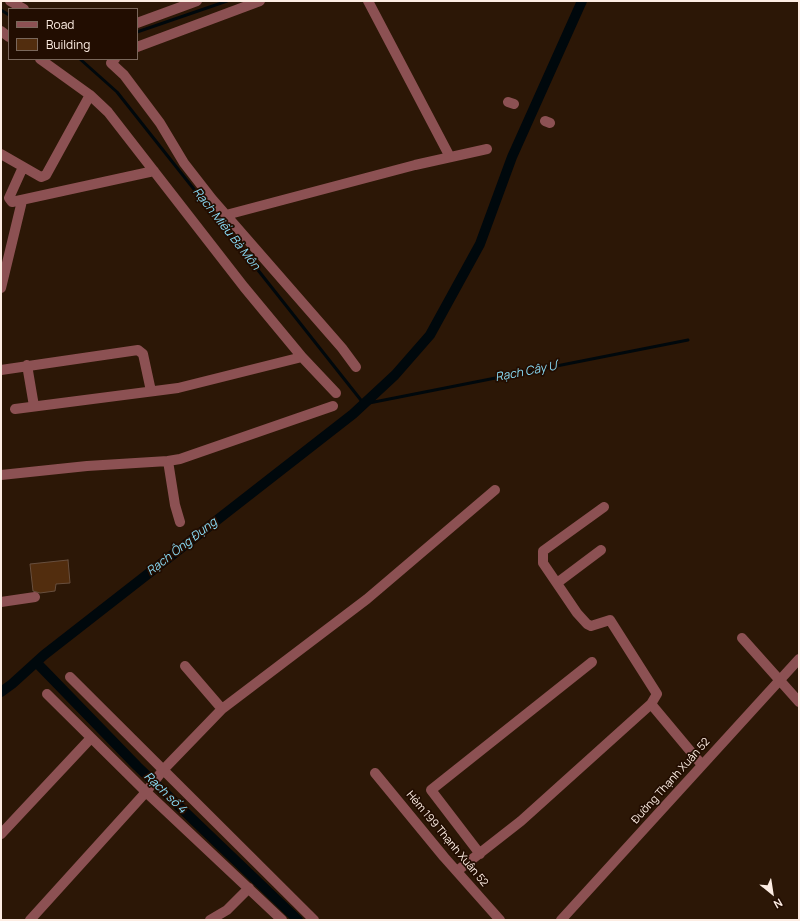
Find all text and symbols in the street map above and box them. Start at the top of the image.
legend [8,8,138,60]
text: Road [46,16,74,33]
text: Building [46,36,90,53]
water label: Rạch Miếu Bà Môn [189,185,263,273]
water label: Rạch Cây Ư [494,359,558,385]
water label: Rạch Ông Đụng [144,515,220,579]
street label: Đường Thạnh Xuân 52 [629,735,713,827]
water label: Rạch số 4 [141,769,189,817]
street label: Hẻm 199 Thạnh Xuân 52 [403,789,491,889]
north arrow [752,873,792,913]
text: N [771,895,785,912]

